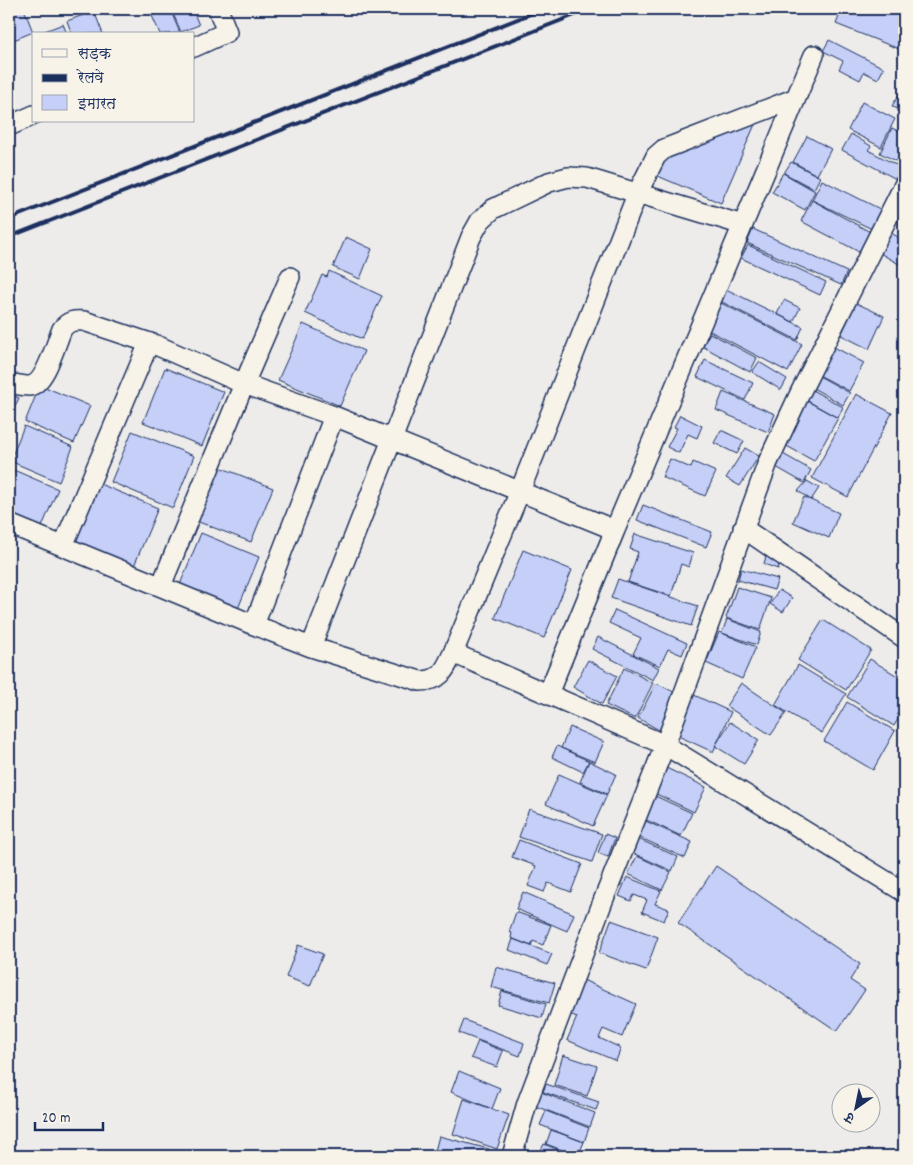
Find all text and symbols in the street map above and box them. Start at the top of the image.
legend [32,32,195,122]
text: सड़क [77,44,112,66]
text: रेलवे [75,68,105,90]
text: इमारत [77,94,117,116]
north arrow [830,1082,880,1132]
scale bar [35,1100,102,1132]
text: उ [840,1106,860,1128]
text: 20 m [42,1108,70,1130]

